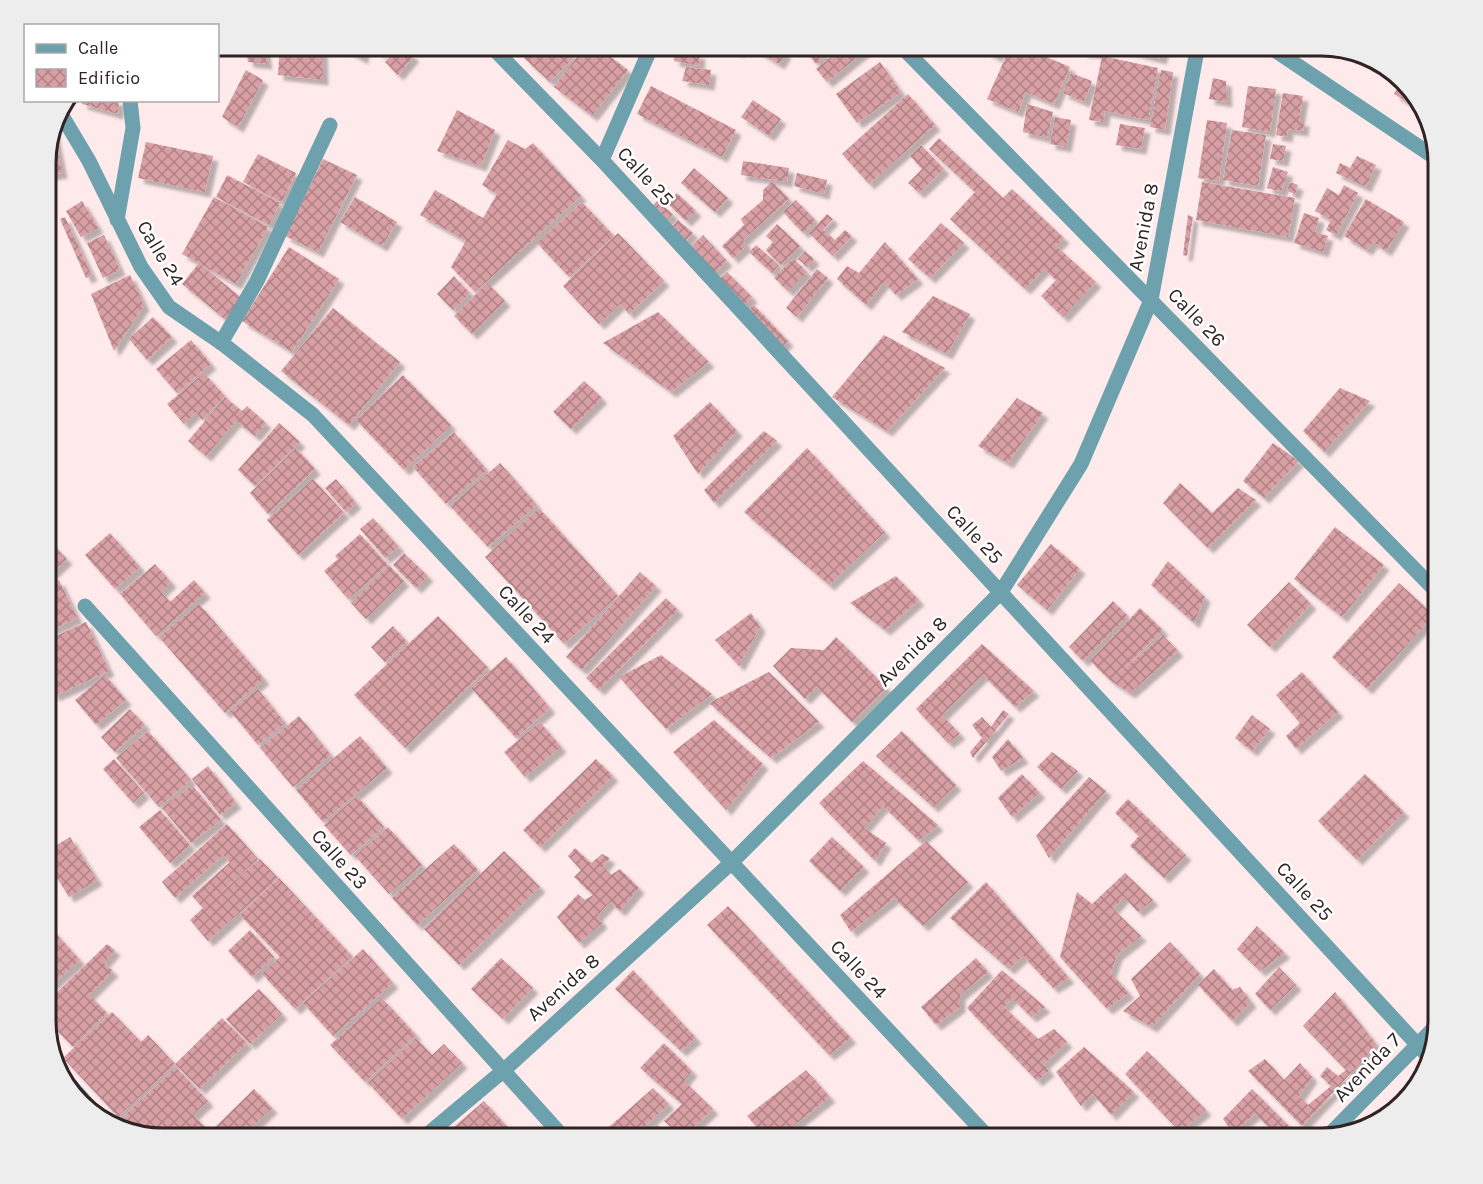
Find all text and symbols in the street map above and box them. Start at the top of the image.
legend [24,24,219,102]
text: Calle [78,37,118,59]
text: Edificio [78,67,140,89]
street label: Calle 25 [613,142,679,211]
street label: Avenida 8 [1124,181,1163,273]
street label: Calle 24 [132,216,189,290]
street label: Calle 26 [1163,283,1230,351]
street label: Calle 25 [942,500,1008,569]
street label: Calle 24 [494,580,560,649]
street label: Avenida 8 [873,612,952,691]
street label: Calle 23 [307,825,373,894]
street label: Calle 25 [1272,857,1338,926]
street label: Calle 24 [826,935,892,1004]
street label: Avenida 8 [522,949,604,1026]
street label: Avenida 7 [1329,1028,1406,1106]

